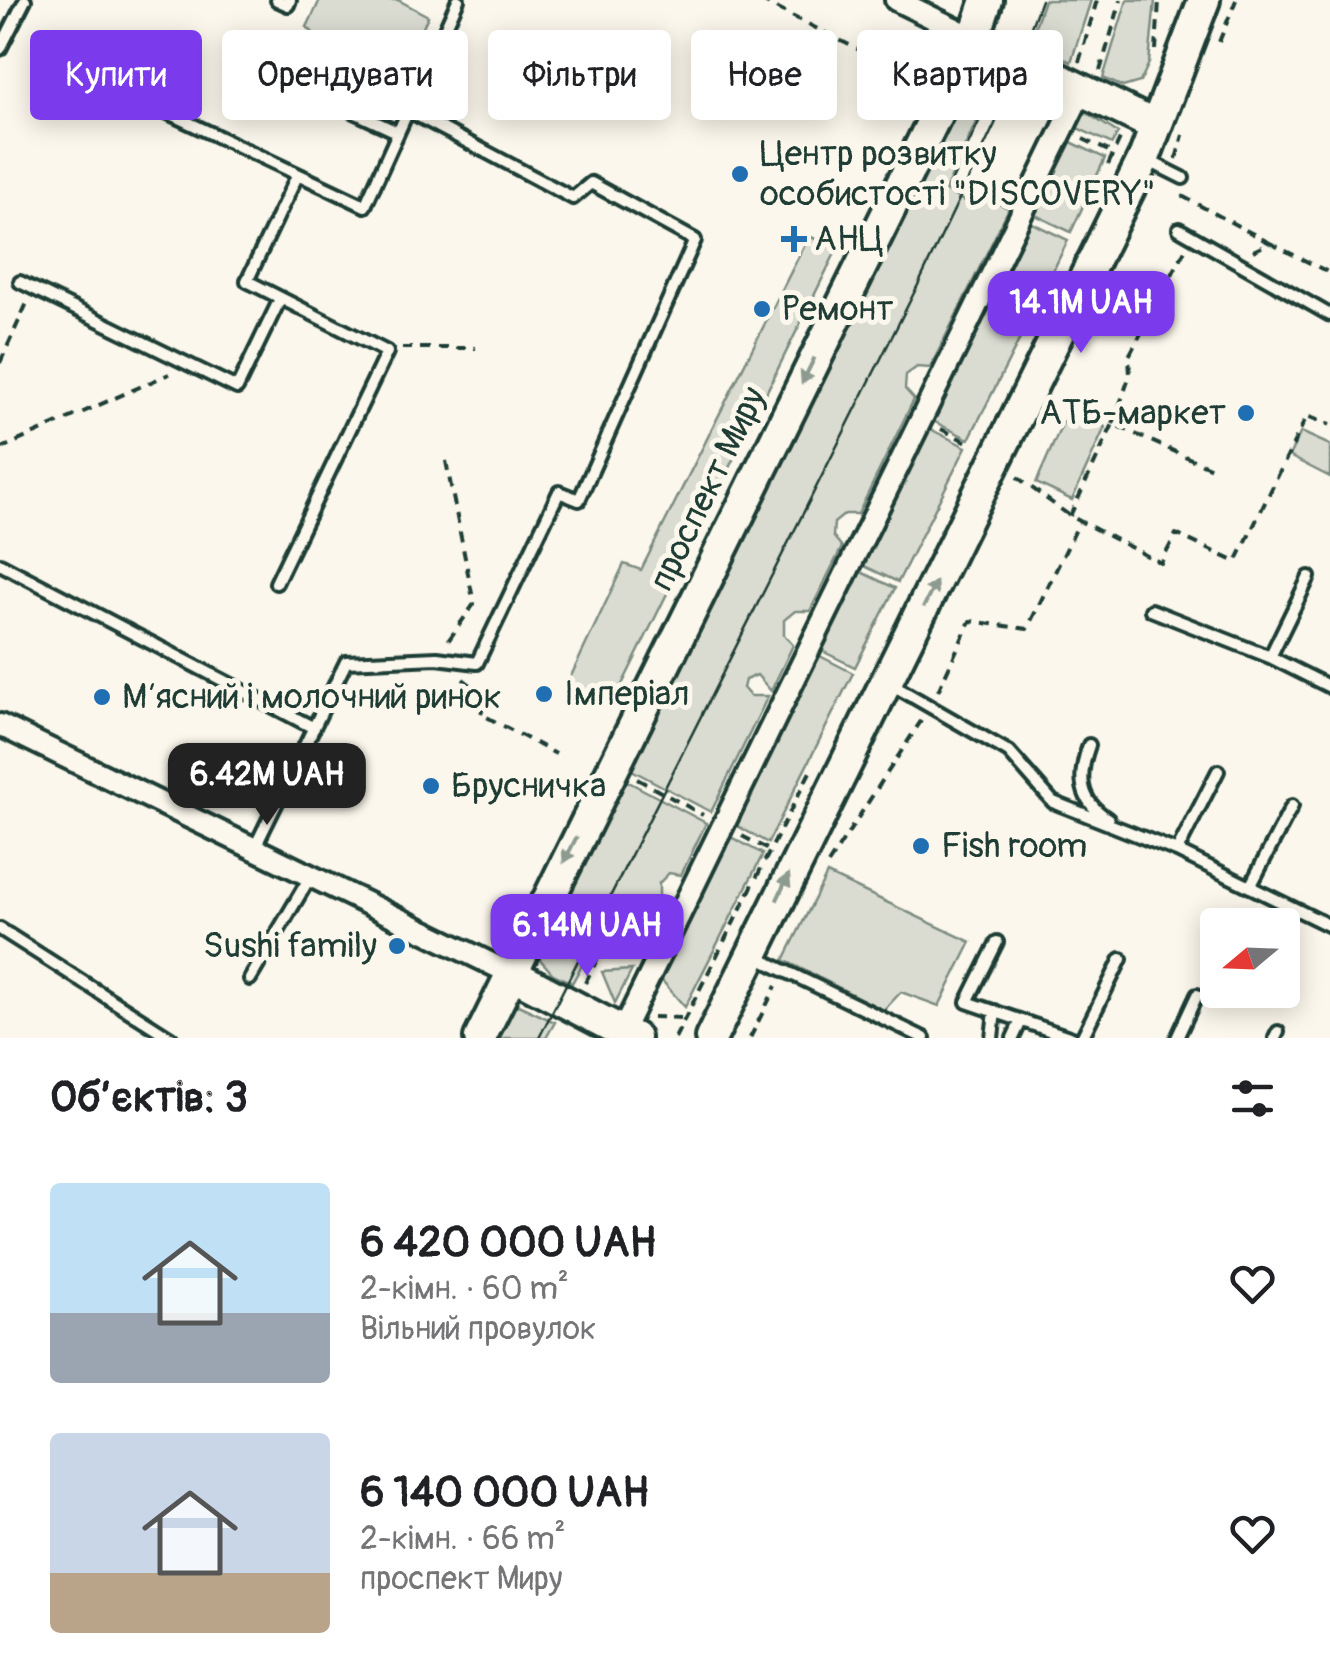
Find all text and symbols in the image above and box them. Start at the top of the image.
chip: Купити [30,30,202,120]
chip: Орендувати [222,30,468,120]
chip: Фільтри [488,30,671,120]
chip: Нове [691,30,837,120]
chip: Квартира [857,30,1063,120]
place label: Центр розвитку особистості "DISCOVERY" [760,132,1156,216]
marker: Центр розвитку особистості "DISCOVERY" [729,163,751,185]
place label: АНЦ [814,217,884,261]
marker: АНЦ [783,228,805,250]
pin: 14.1M UAH [967,271,1195,356]
text: 14.1M UAH [1010,283,1152,323]
place label: Ремонт [782,287,894,331]
marker: Ремонт [751,298,773,320]
one-way arrow [800,357,817,386]
street label: проспект Миру [640,380,776,598]
place label: АТБ-маркет [1039,391,1226,435]
marker: АТБ-маркет [1235,402,1257,424]
one-way arrow [921,579,938,608]
place label: Імперіал [564,672,689,716]
place label: Мʼясний і молочний ринок [122,675,501,719]
marker: Імперіал [533,683,555,705]
marker: Мʼясний і молочний ринок [91,686,113,708]
pin: 6.42M UAH [153,743,381,828]
text: 6.42M UAH [190,755,344,795]
place label: Брусничка [451,764,606,808]
marker: Брусничка [420,775,442,797]
place label: Fish room [941,824,1087,868]
marker: Fish room [910,835,932,857]
one-way arrow [562,836,579,865]
one-way arrow [775,872,792,901]
pin: 6.14M UAH [473,894,701,979]
text: 6.14M UAH [513,906,661,946]
north arrow [1200,908,1300,1008]
map controls [1200,908,1300,1008]
place label: Sushi family [203,924,377,968]
marker: Sushi family [386,935,408,957]
icon: filters [1225,1071,1280,1126]
text: Об’єктів: 3 [50,1072,248,1124]
text: 6 420 000 UAH [360,1217,656,1269]
icon: home [130,1223,250,1343]
icon: heart [1225,1256,1280,1311]
text: 2-кімн. · 60 m² [360,1269,569,1309]
text: Вільний провулок [360,1309,596,1349]
text: 6 140 000 UAH [360,1467,649,1519]
icon: home [130,1473,250,1593]
icon: heart [1225,1506,1280,1561]
text: 2-кімн. · 66 m² [360,1519,566,1559]
text: проспект Миру [360,1559,562,1599]

